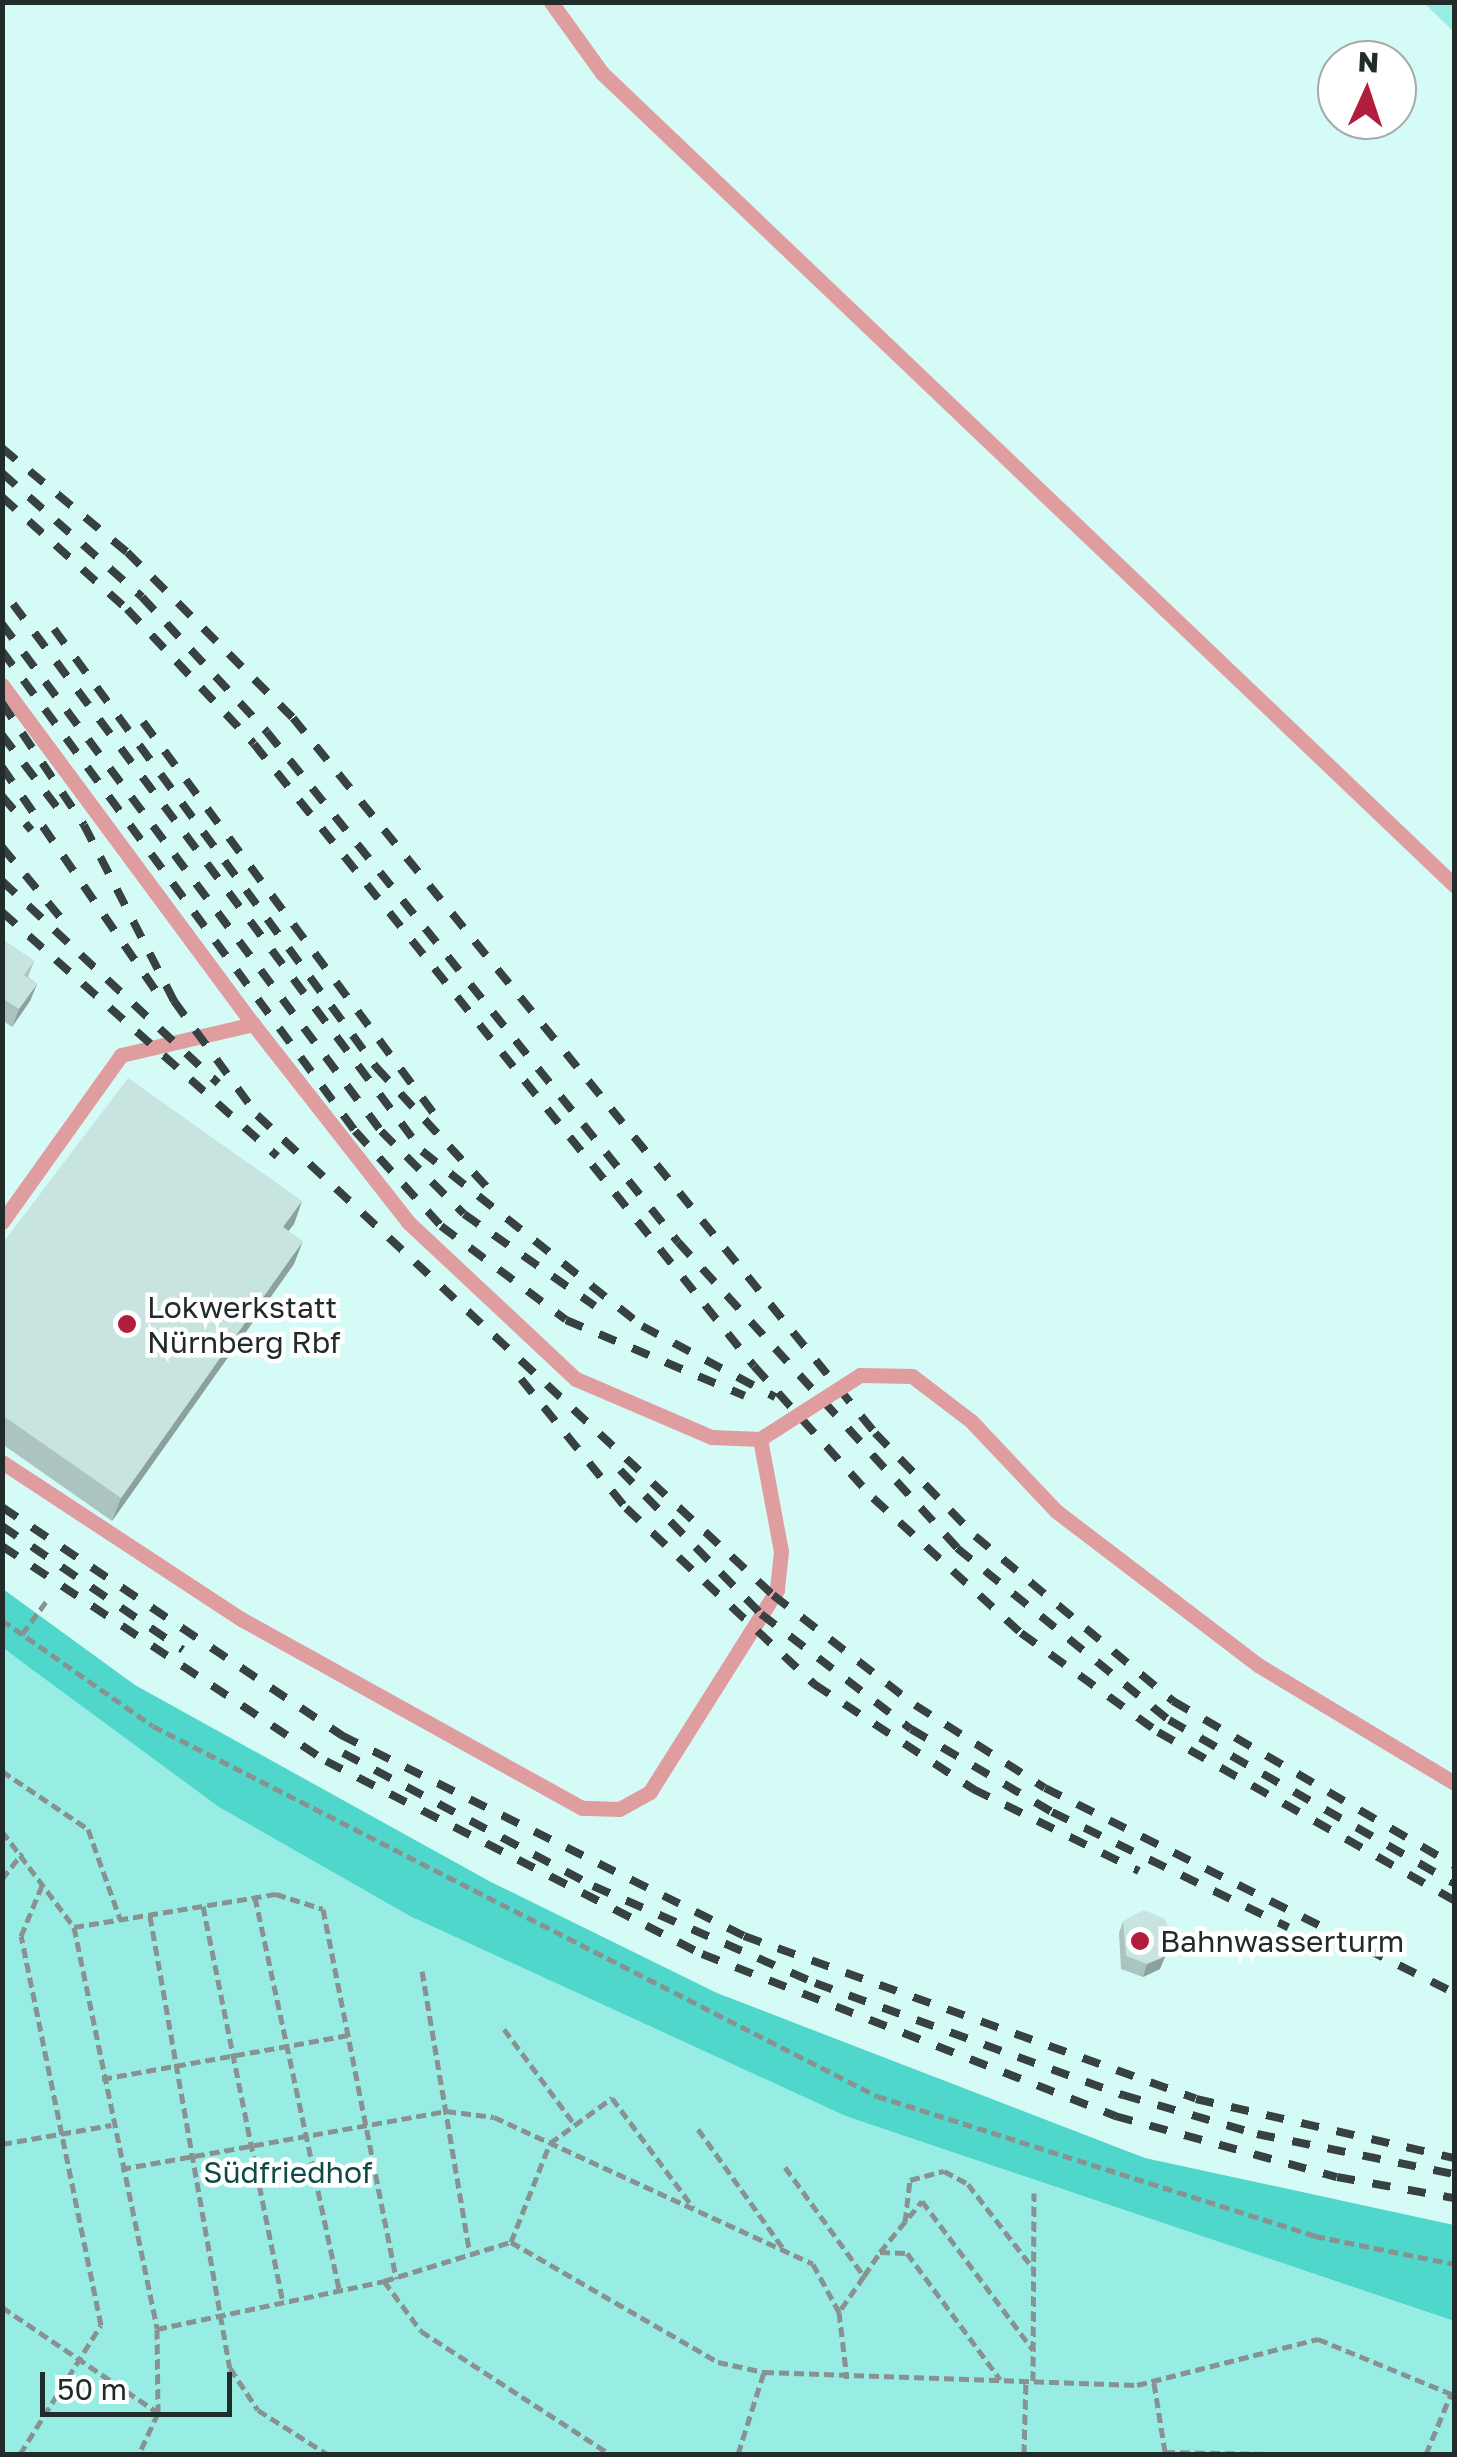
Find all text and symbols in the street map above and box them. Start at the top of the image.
north arrow [1317,40,1417,140]
text: N [1357,45,1380,79]
place label: Lokwerkstatt Nürnberg Rbf [147,1289,341,1360]
marker: Lokwerkstatt Nürnberg Rbf [116,1313,138,1335]
place label: Bahnwasserturm [1160,1923,1404,1959]
marker: Bahnwasserturm [1129,1930,1151,1952]
park label: Südfriedhof [203,2154,373,2190]
scale bar [45,2352,238,2414]
text: 50 m [57,2371,127,2407]

